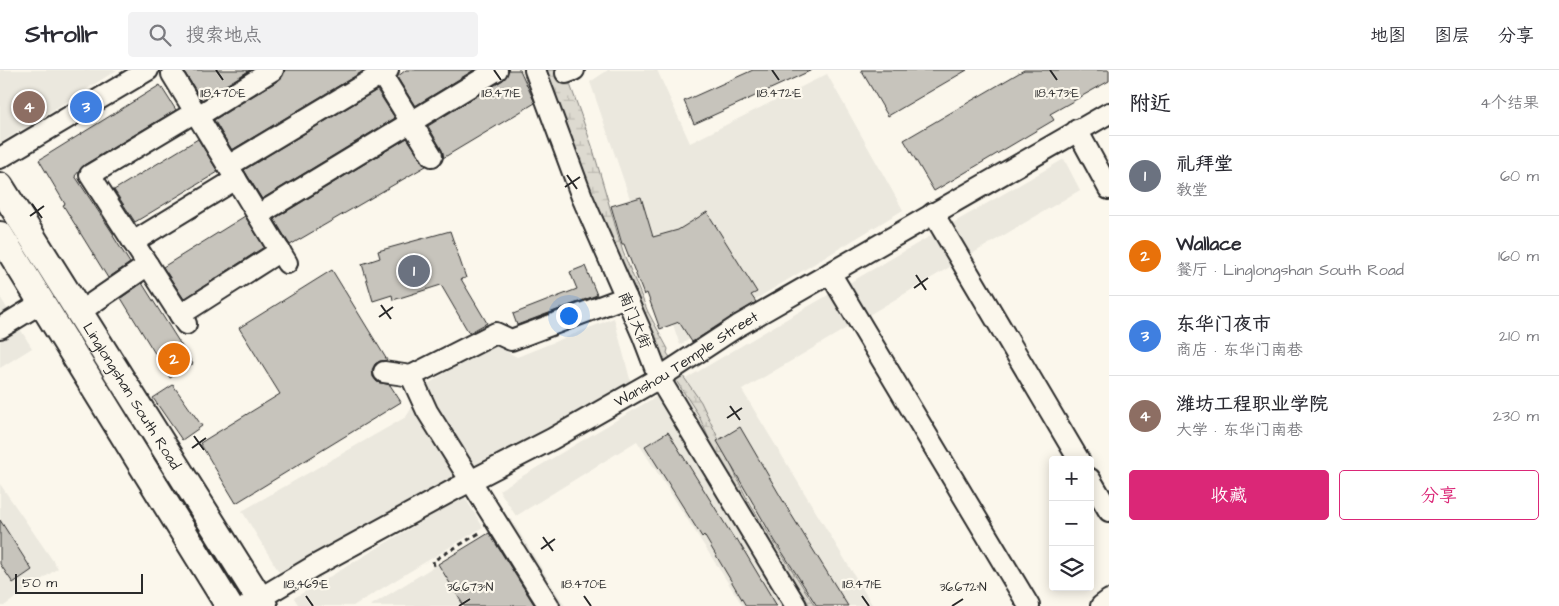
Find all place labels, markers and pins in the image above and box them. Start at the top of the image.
pin: 4 [13,88,45,126]
pin: 3 [70,88,102,126]
pin: 1 [398,252,430,290]
pin: 2 [158,340,190,378]

